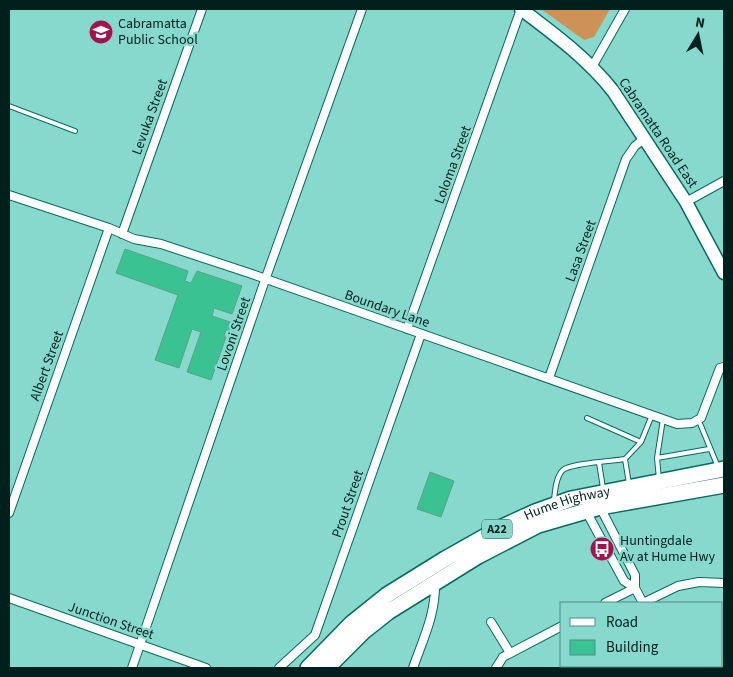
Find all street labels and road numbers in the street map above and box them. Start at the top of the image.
street label: Cabramatta Road East [614,74,703,192]
street label: Levuka Street [127,76,173,158]
street label: Loloma Street [430,123,476,207]
street label: Lasa Street [561,217,602,285]
street label: Boundary Lane [342,285,432,333]
street label: Lovoni Street [212,294,256,374]
street label: Albert Street [25,328,69,404]
street label: Prout Street [327,467,369,541]
street label: Hume Highway [521,481,612,526]
road number: A22 [482,520,512,538]
street label: Junction Street [65,597,157,645]

